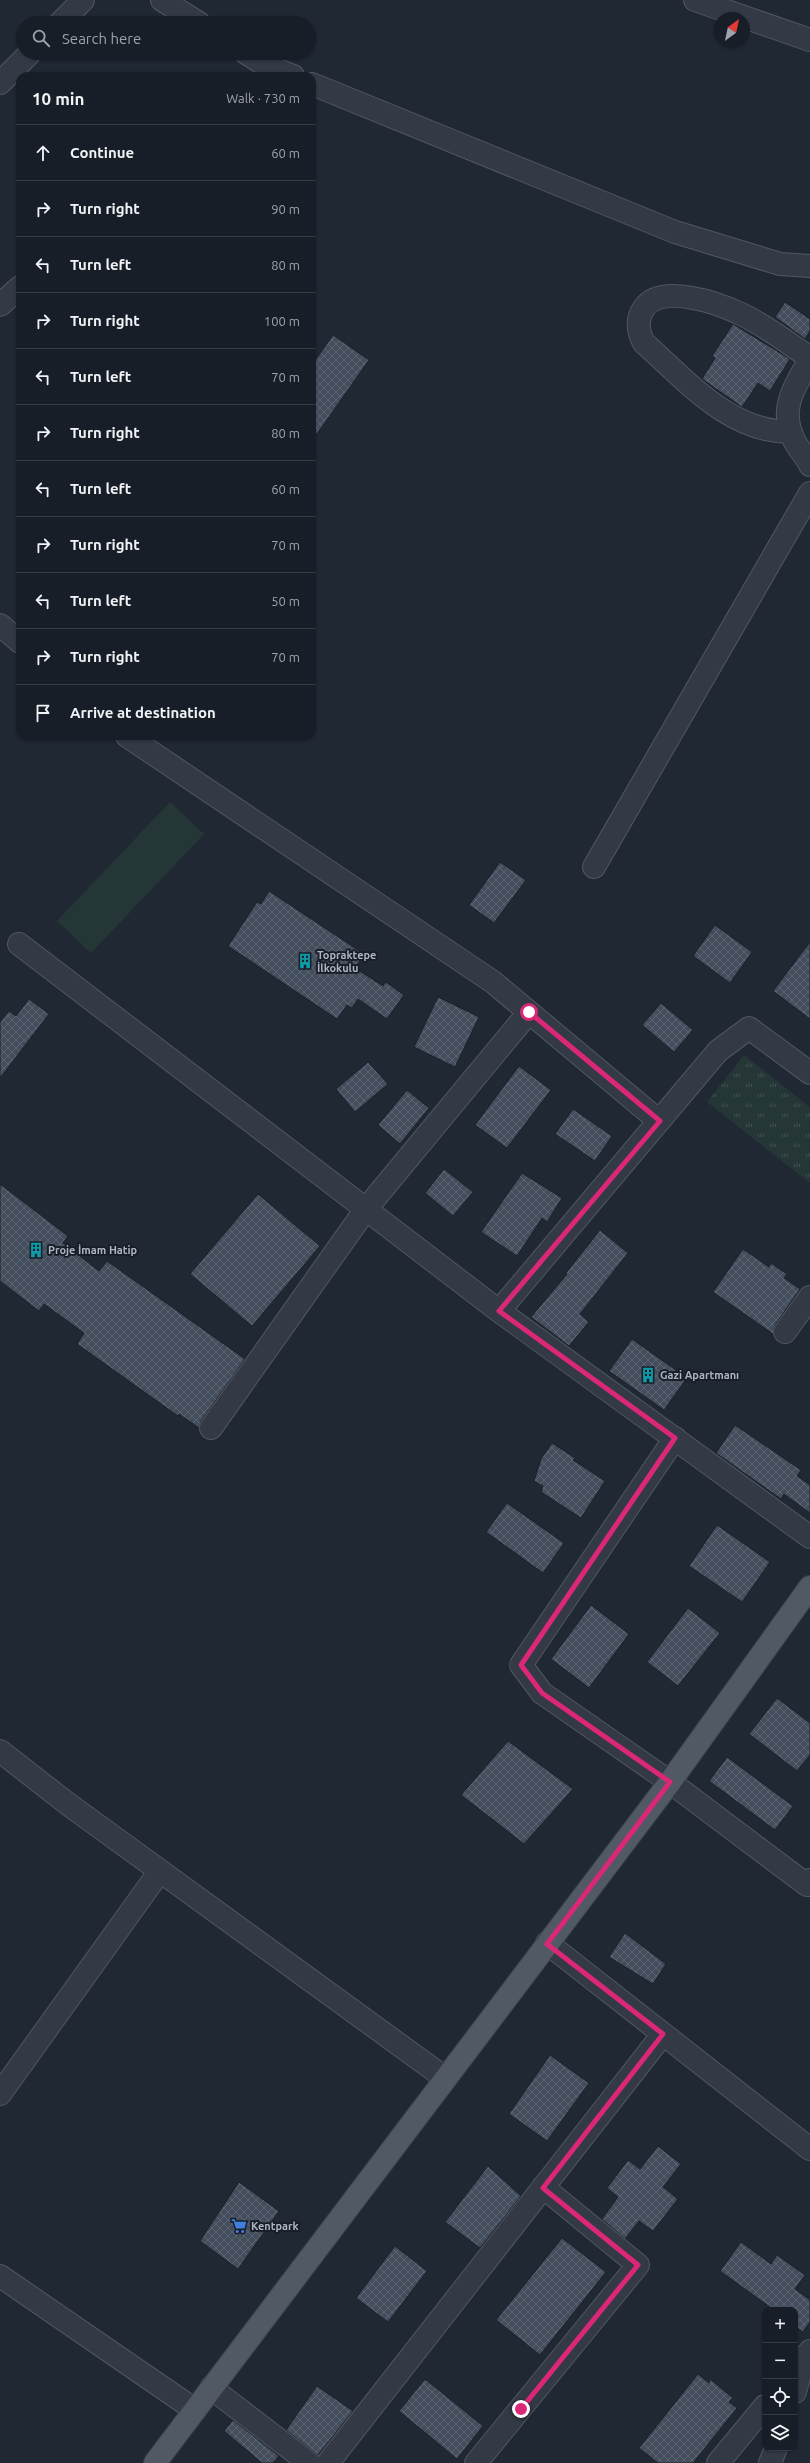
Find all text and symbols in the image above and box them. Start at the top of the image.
north arrow [714,12,750,48]
search box [16,16,316,60]
icon: search [30,27,52,49]
text: Search here [62,30,141,47]
text: 10 min [32,89,85,108]
text: Walk · 730 m [226,91,300,105]
icon: ahead [32,142,54,164]
text: Continue [70,144,134,161]
text: 60 m [271,146,300,160]
icon: right [32,198,54,220]
text: Turn right [70,200,140,217]
text: 90 m [271,202,300,216]
icon: left [32,254,54,276]
text: Turn left [70,256,131,273]
text: 80 m [271,258,300,272]
icon: right [32,310,54,332]
text: Turn right [70,312,140,329]
text: 100 m [264,314,300,328]
icon: left [32,366,54,388]
text: Turn left [70,368,131,385]
text: 70 m [271,370,300,384]
icon: right [32,422,54,444]
text: Turn right [70,424,140,441]
text: 80 m [271,426,300,440]
icon: left [32,478,54,500]
text: Turn left [70,480,131,497]
text: 60 m [271,482,300,496]
icon: right [32,534,54,556]
text: Turn right [70,536,140,553]
text: 70 m [271,538,300,552]
icon: left [32,590,54,612]
text: Turn left [70,592,131,609]
text: 50 m [271,594,300,608]
icon: right [32,646,54,668]
text: Turn right [70,648,140,665]
text: 70 m [271,650,300,664]
icon: arrive [32,702,54,724]
text: Arrive at destination [70,704,216,721]
place label: Topraktepe İlkokulu [317,949,376,974]
building icon: Topraktepe İlkokulu [296,952,314,970]
route start [520,1003,538,1021]
building icon: Proje İmam Hatip [27,1241,45,1259]
place label: Proje İmam Hatip [48,1244,138,1256]
building icon: Gazi Apartmanı [639,1366,657,1384]
place label: Gazi Apartmanı [660,1369,739,1381]
supermarket icon: Kentpark [230,2217,248,2235]
place label: Kentpark [251,2220,300,2232]
map controls [762,2307,798,2451]
button: + [762,2307,798,2343]
button: − [762,2343,798,2379]
button: locate [762,2379,798,2415]
route end [512,2400,530,2418]
button: layers [762,2415,798,2451]

